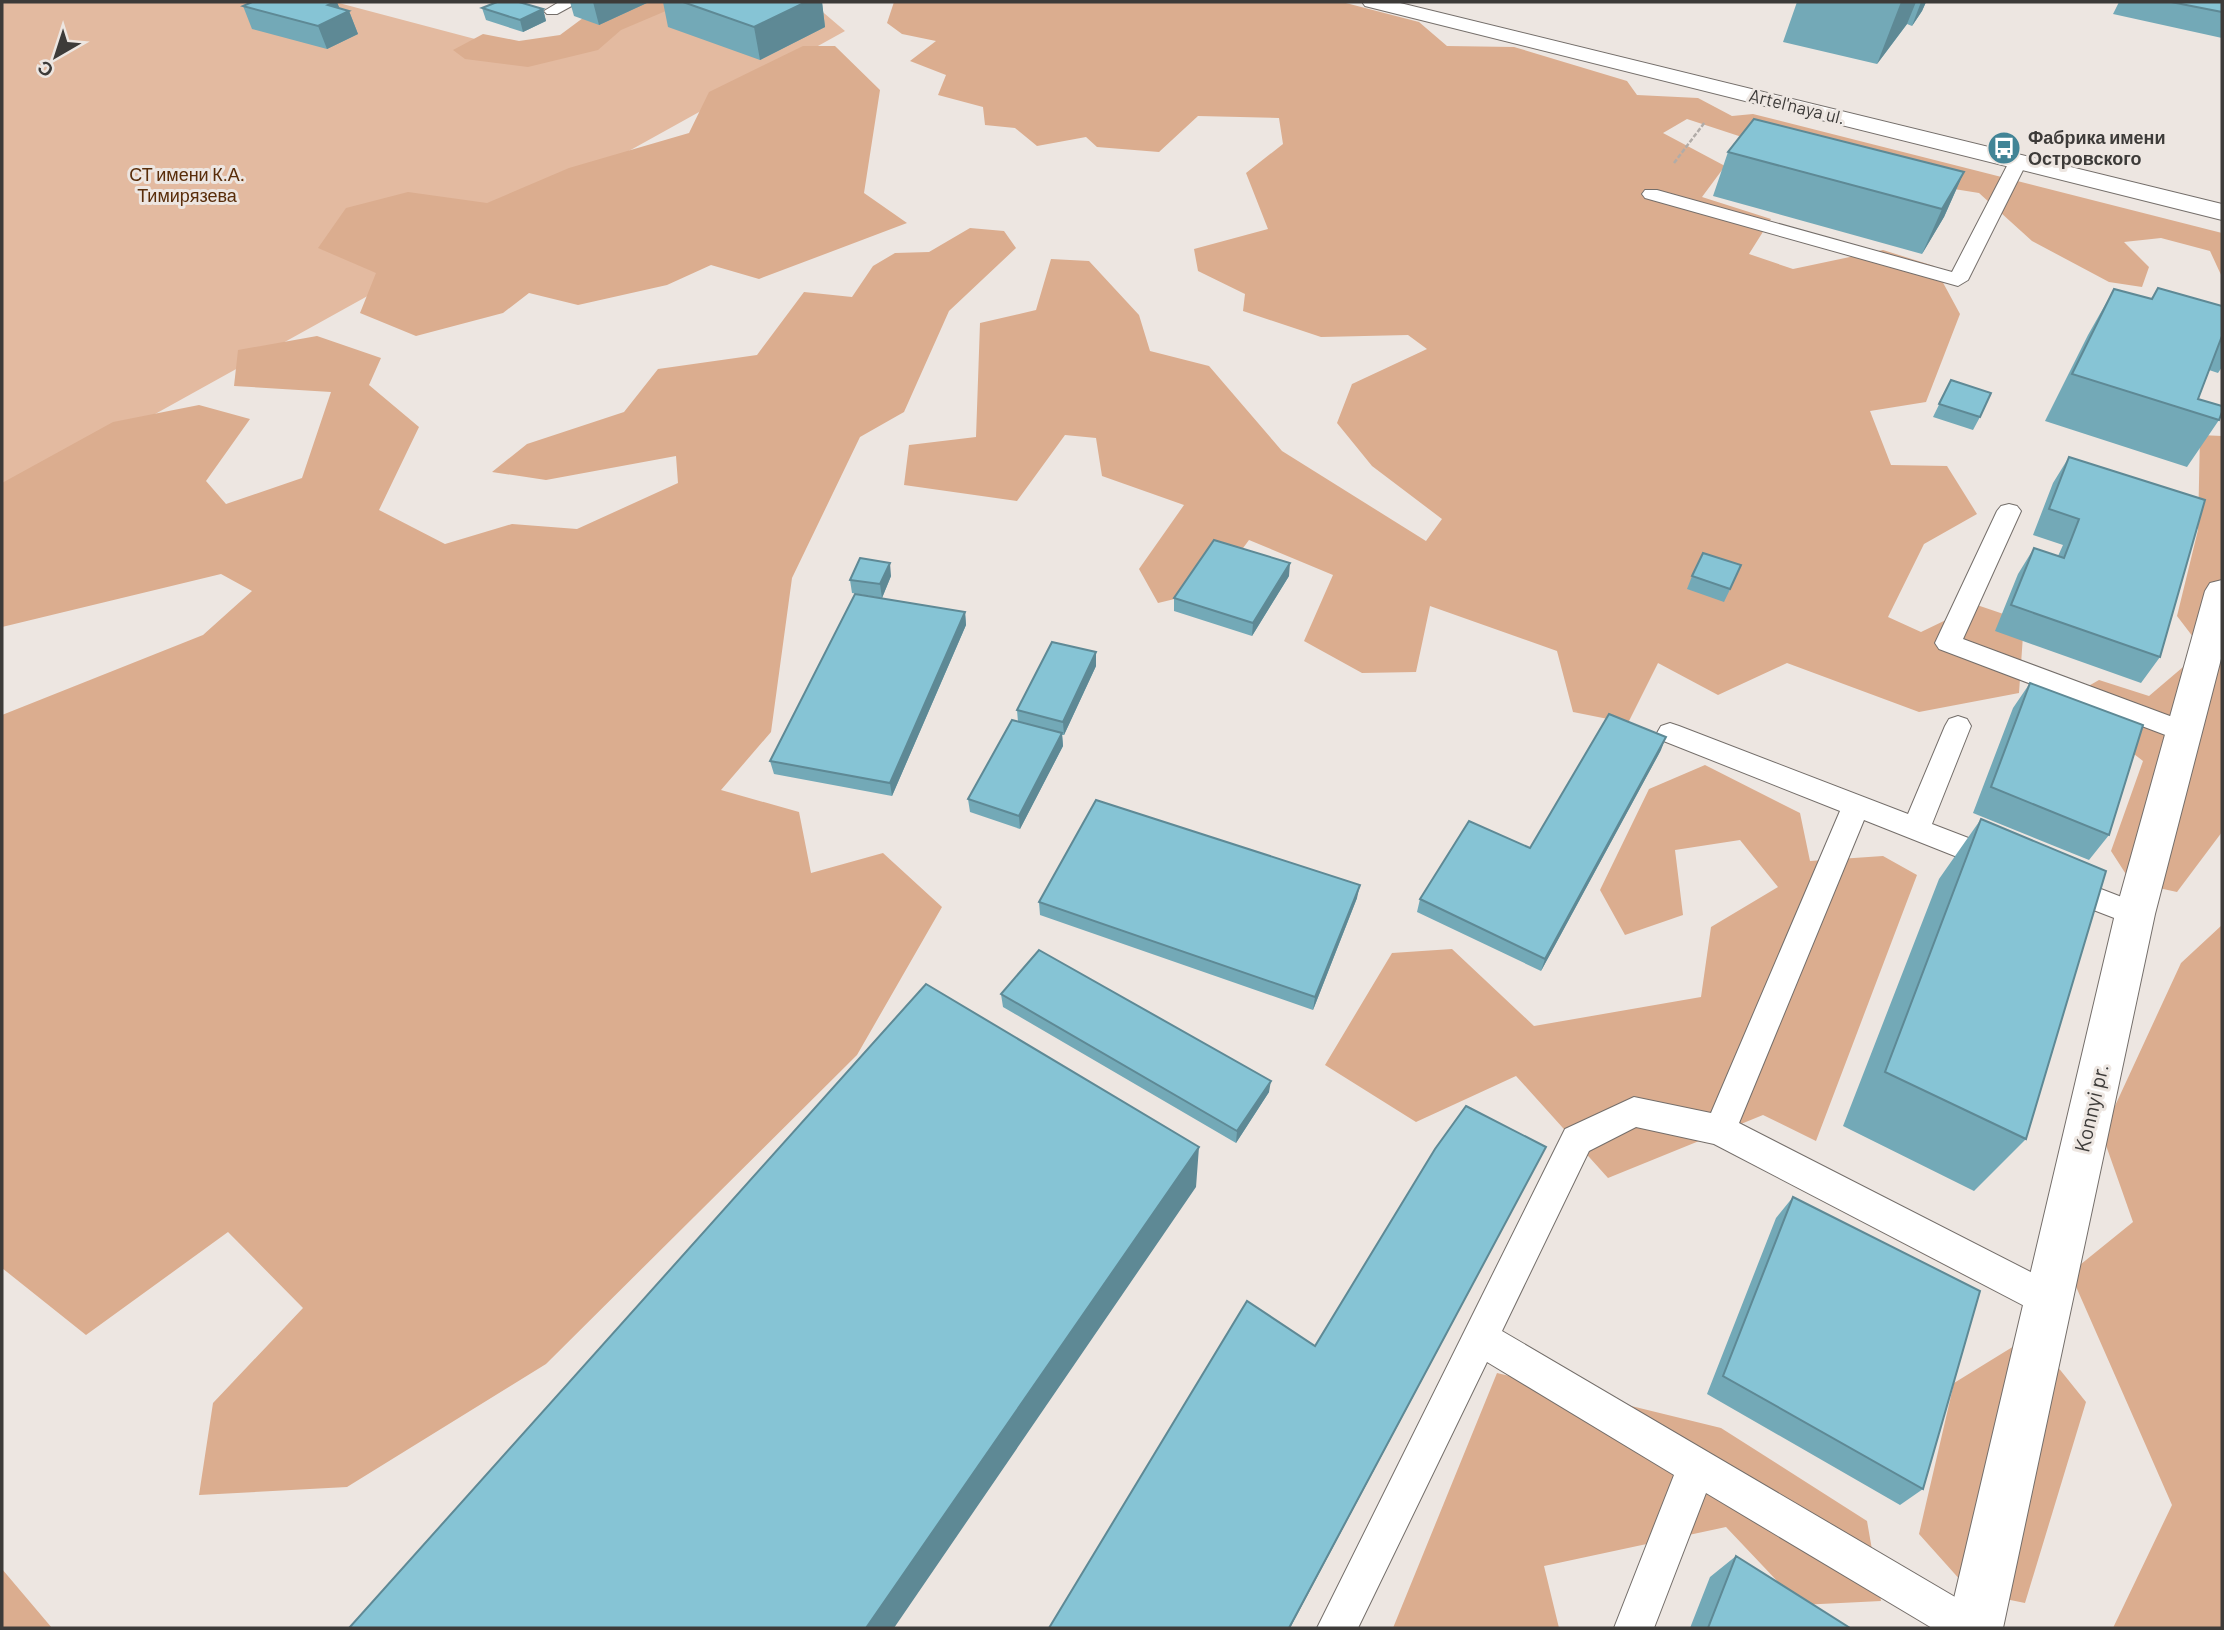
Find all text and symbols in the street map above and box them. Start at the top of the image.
north arrow [21,21,91,91]
text: С [32,56,58,83]
street label: Artel'naya ul. [1747,83,1848,129]
place label: Фабрика имени Островского [2028,126,2166,169]
bus stop icon: Фабрика имени Островского [1985,129,2023,167]
park label: СТ имени К.А. Тимирязева [129,163,245,206]
street label: Konnyi pr. [2068,1061,2113,1154]

